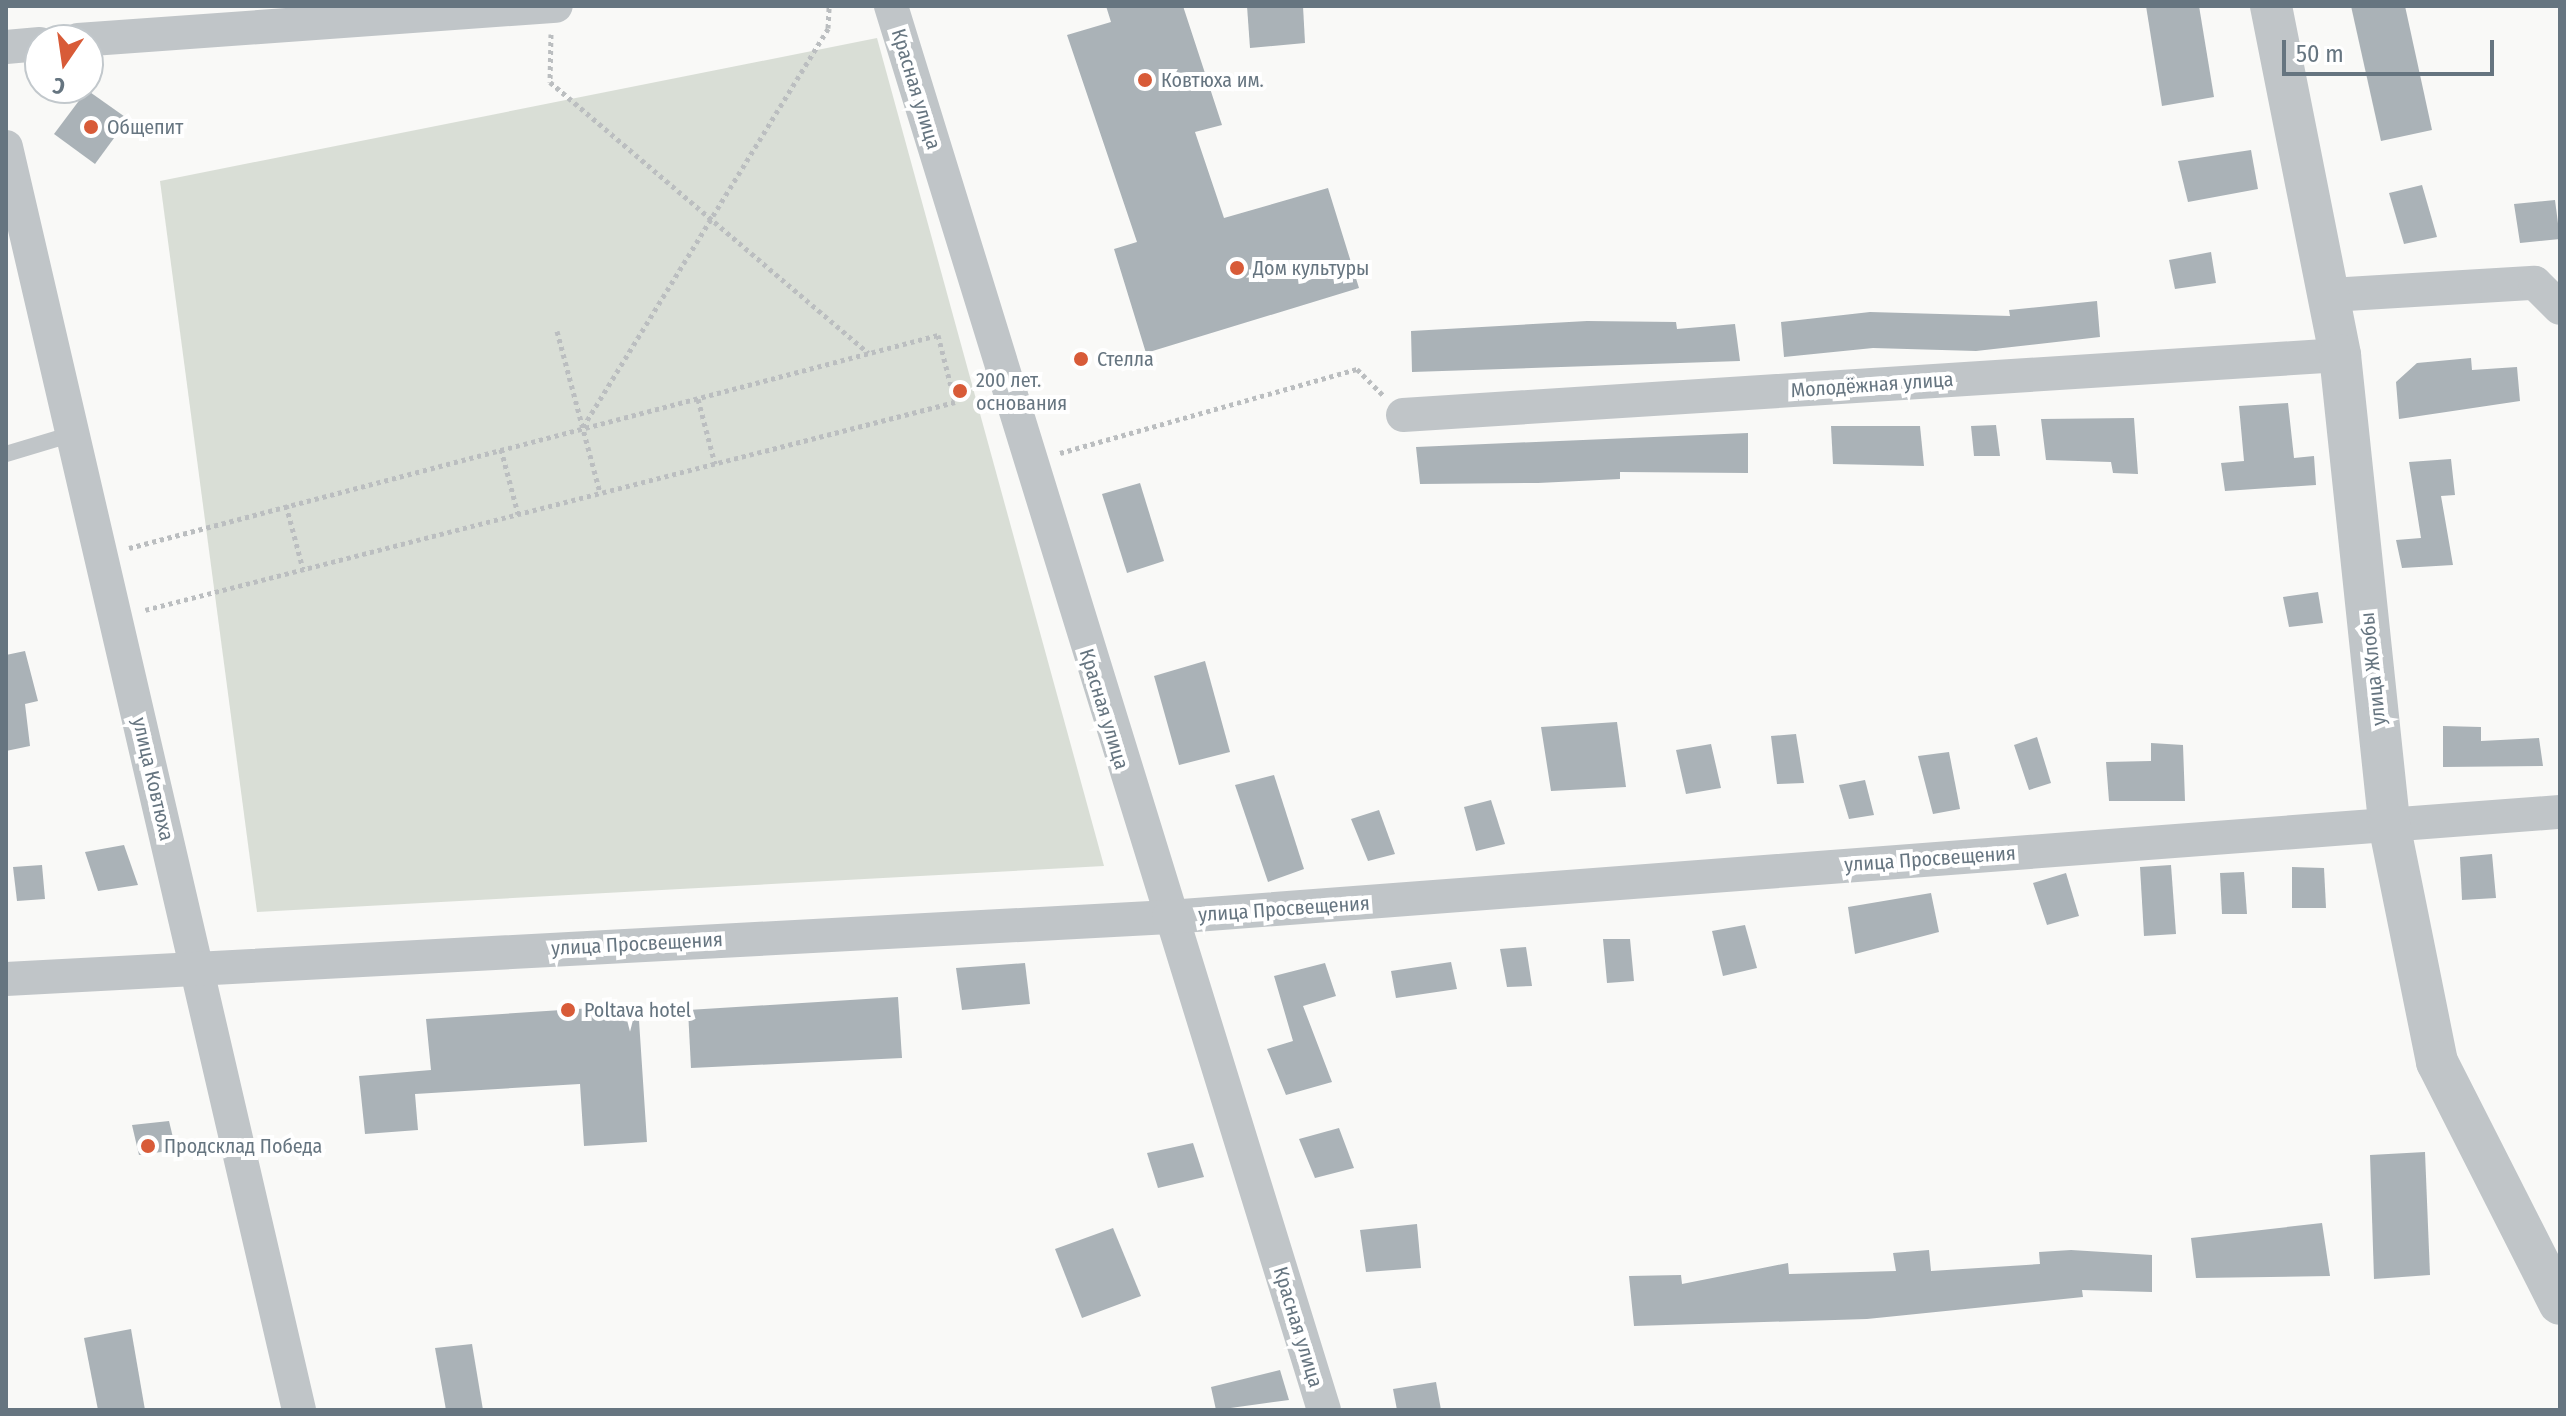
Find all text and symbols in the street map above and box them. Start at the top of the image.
north arrow [24,24,104,104]
scale bar [2286,24,2498,74]
street label: Красная улица [886,26,946,152]
text: 50 m [2296,40,2344,68]
place label: Ковтюха им. [1161,68,1264,92]
text: С [50,71,68,100]
marker: Ковтюха им. [1136,71,1154,89]
place label: Общепит [107,115,183,139]
marker: Общепит [82,118,100,136]
place label: Дом культуры [1253,256,1369,280]
marker: Дом культуры [1228,259,1246,277]
place label: Стелла [1097,347,1154,371]
marker: Стелла [1072,350,1090,368]
street label: Молодёжная улица [1790,367,1954,403]
place label: 200 лет. основания [976,368,1067,415]
marker: 200 лет. основания [951,382,969,400]
street label: улица Жлобы [2355,611,2391,727]
street label: Красная улица [1074,646,1134,772]
street label: улица Ковтюха [127,715,179,843]
street label: улица Просвещения [1843,841,2017,877]
street label: улица Просвещения [1197,891,1371,927]
street label: улица Просвещения [551,928,723,960]
place label: Poltava hotel [584,998,691,1022]
marker: Poltava hotel [559,1001,577,1019]
place label: Продсклад Победа [164,1134,322,1158]
marker: Продсклад Победа [139,1137,157,1155]
street label: Красная улица [1268,1264,1328,1390]

